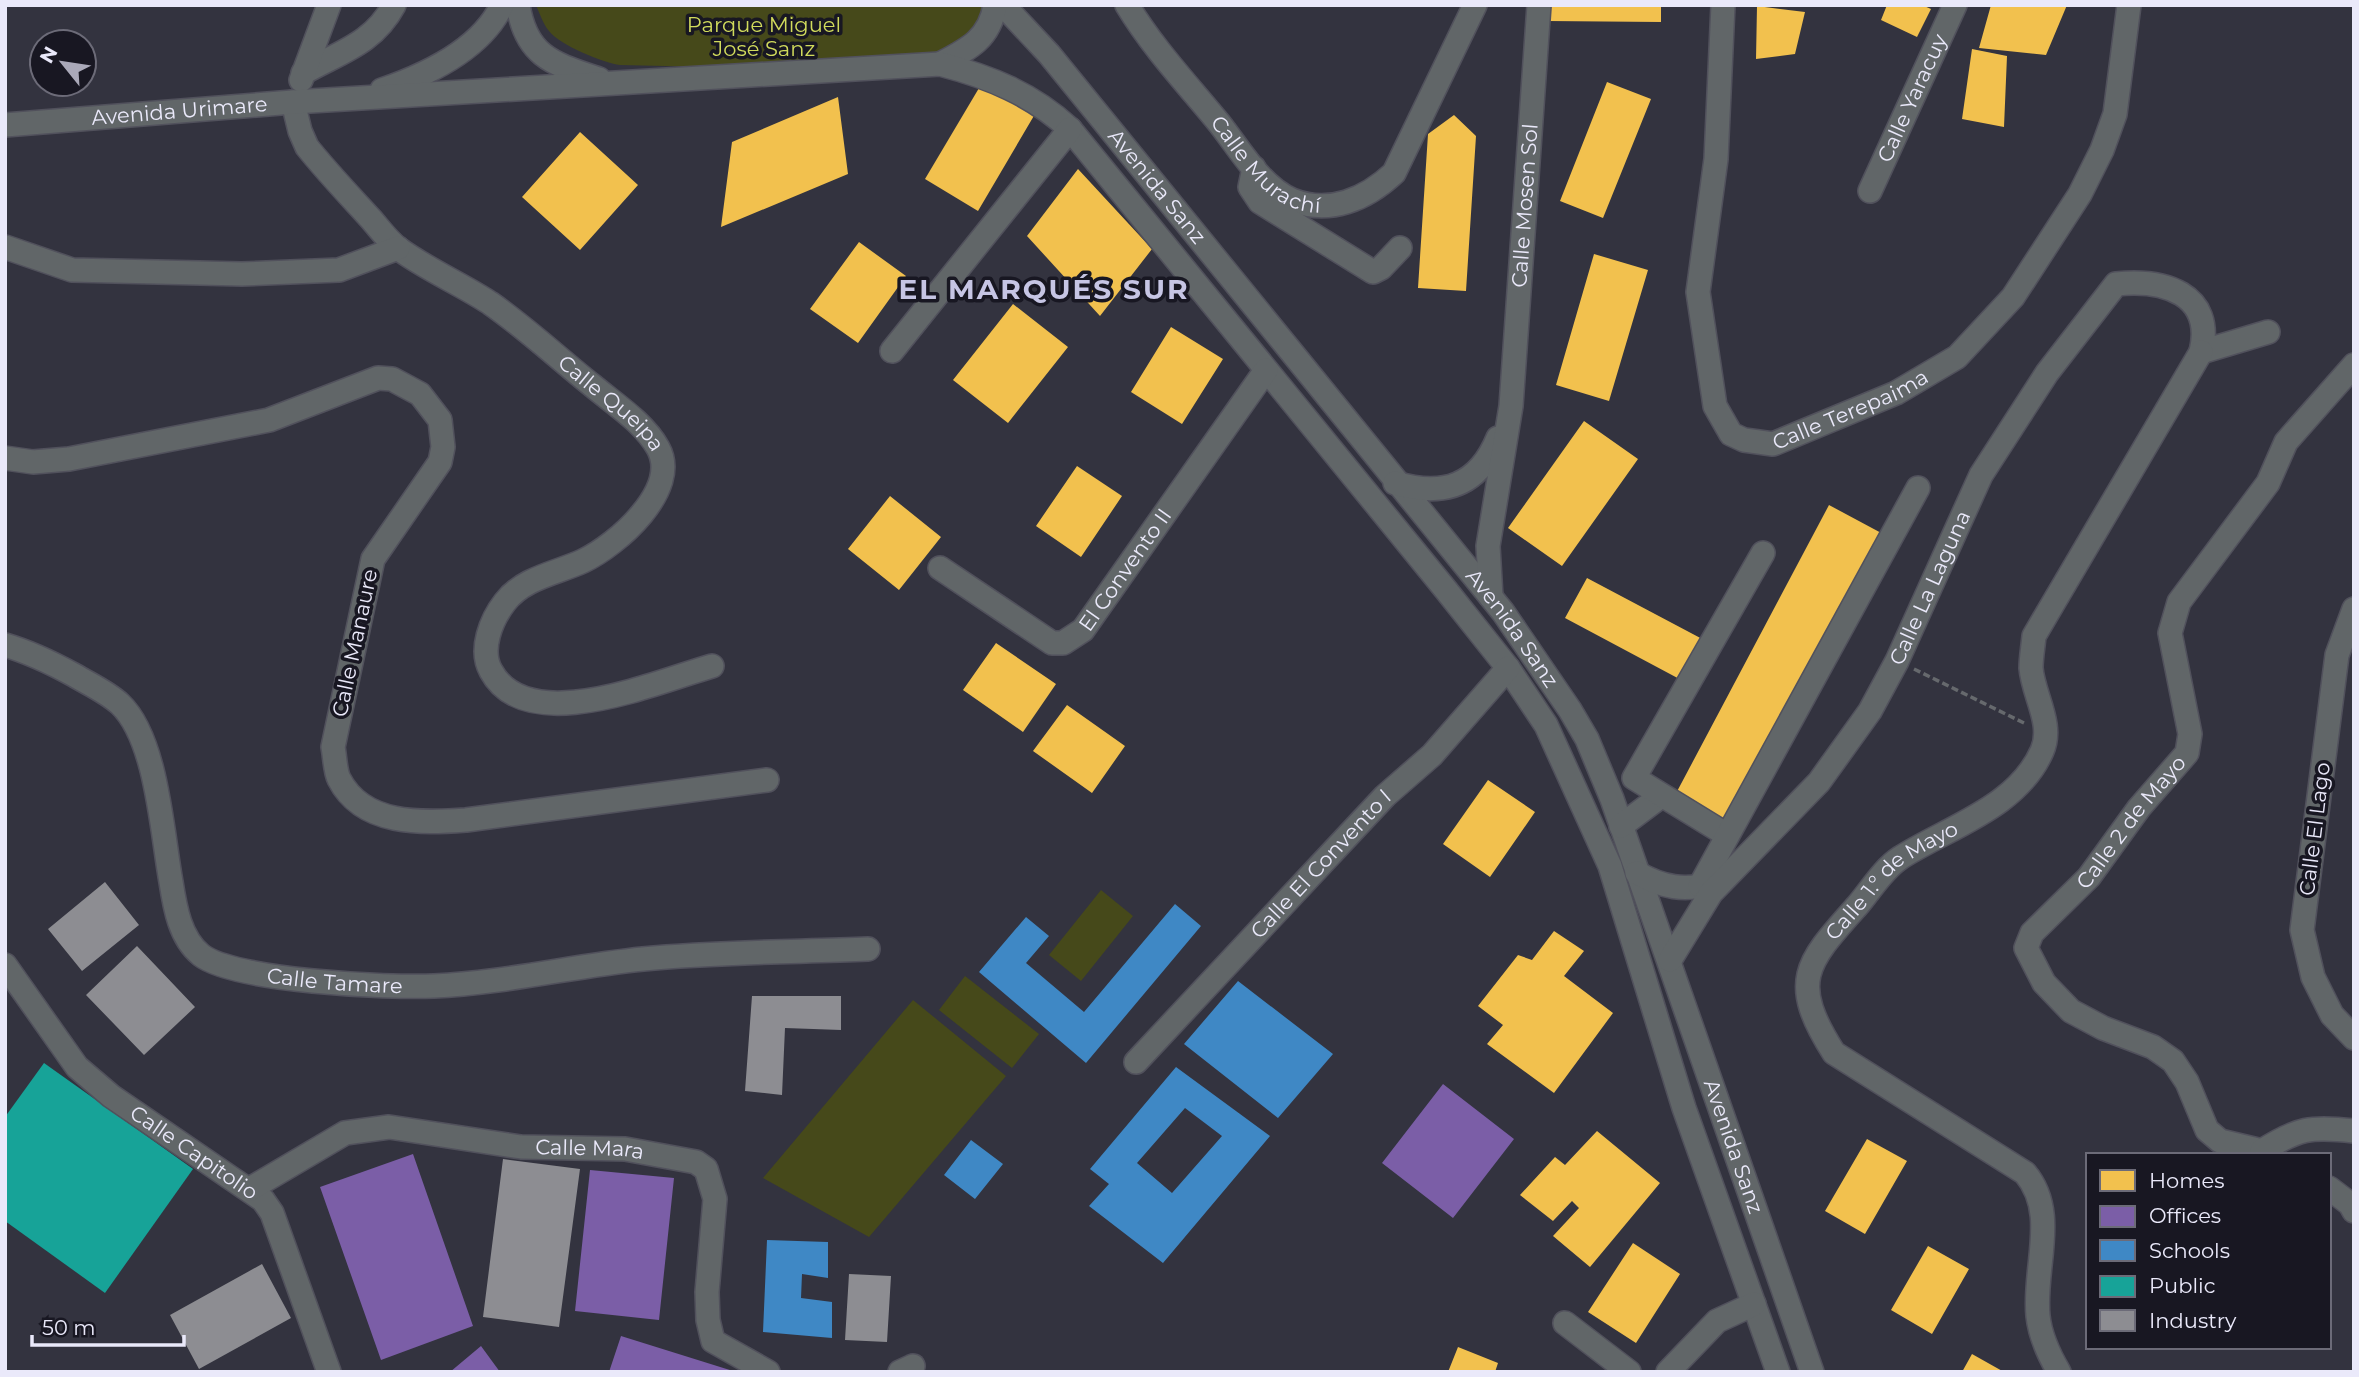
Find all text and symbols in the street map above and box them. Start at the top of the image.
park label: Parque Miguel José Sanz [687,12,841,61]
north arrow [28,28,98,98]
street label: Calle Yaracuy [1872,29,1952,166]
text: N [35,42,63,67]
street label: Avenida Urimare [91,91,268,130]
street label: Calle Murachí [1206,110,1322,218]
street label: Calle Mosen Sol [1506,123,1543,288]
street label: Avenida Sanz [1103,124,1211,249]
district label: EL MARQUÉS SUR [898,272,1190,306]
street label: Calle Queipa [553,350,670,456]
street label: Calle Terepaima [1769,364,1933,455]
street label: El Convento II [1073,504,1177,636]
street label: Calle La Laguna [1884,506,1975,669]
street label: Avenida Sanz [1461,564,1564,692]
street label: Calle Manaure [327,567,382,719]
street label: Calle 2 de Mayo [2071,750,2191,894]
street label: Calle El Lago [2294,761,2335,897]
street label: Calle El Convento I [1245,784,1396,943]
street label: Calle 1.° de Mayo [1820,816,1962,945]
street label: Calle Tamare [265,962,403,998]
street label: Avenida Sanz [1699,1076,1769,1217]
street label: Calle Capitolio [126,1100,263,1205]
street label: Calle Mara [535,1134,646,1164]
legend [2086,1153,2331,1349]
text: Homes [2149,1168,2224,1193]
text: Offices [2149,1203,2221,1228]
text: Schools [2149,1238,2230,1263]
text: Public [2149,1273,2216,1298]
scale bar [32,1304,184,1348]
text: Industry [2149,1308,2237,1333]
text: 50 m [42,1315,96,1340]

